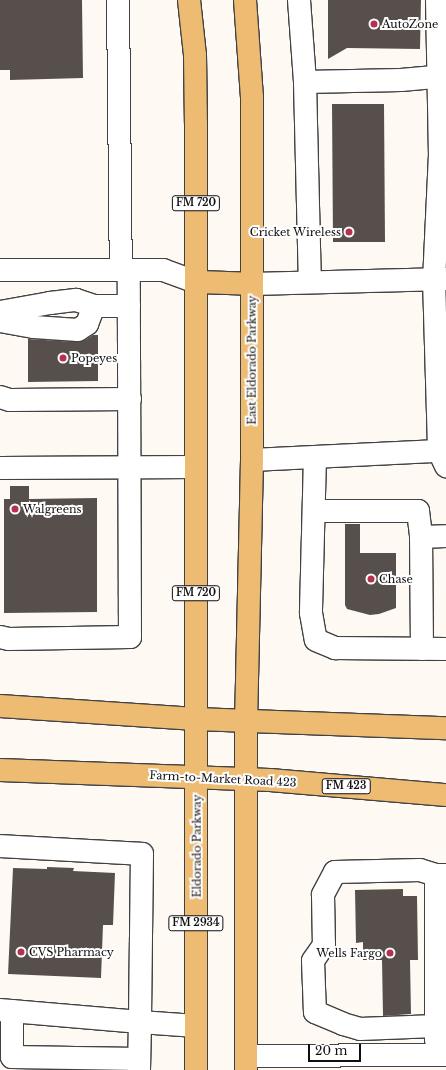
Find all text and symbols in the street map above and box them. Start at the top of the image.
place label: AutoZone [382,17,438,31]
marker: AutoZone [369,19,379,29]
road number: FM 720 [171,195,221,211]
place label: Cricket Wireless [249,225,341,239]
marker: Cricket Wireless [344,227,354,237]
street label: East Eldorado Parkway [245,295,259,425]
place label: Popeyes [71,351,117,365]
marker: Popeyes [58,353,68,363]
place label: Walgreens [23,502,82,516]
marker: Walgreens [10,504,20,514]
place label: Chase [379,572,413,586]
marker: Chase [366,574,376,584]
road number: FM 720 [171,585,221,601]
street label: Farm-to-Market Road 423 [149,769,297,789]
road number: FM 423 [321,778,371,794]
street label: Eldorado Parkway [190,795,204,897]
road number: FM 2934 [168,915,224,931]
place label: CVS Pharmacy [29,945,114,959]
place label: Wells Fargo [316,946,382,960]
marker: CVS Pharmacy [16,947,26,957]
marker: Wells Fargo [385,948,395,958]
scale bar [310,1036,363,1062]
text: 20 m [315,1043,347,1058]

